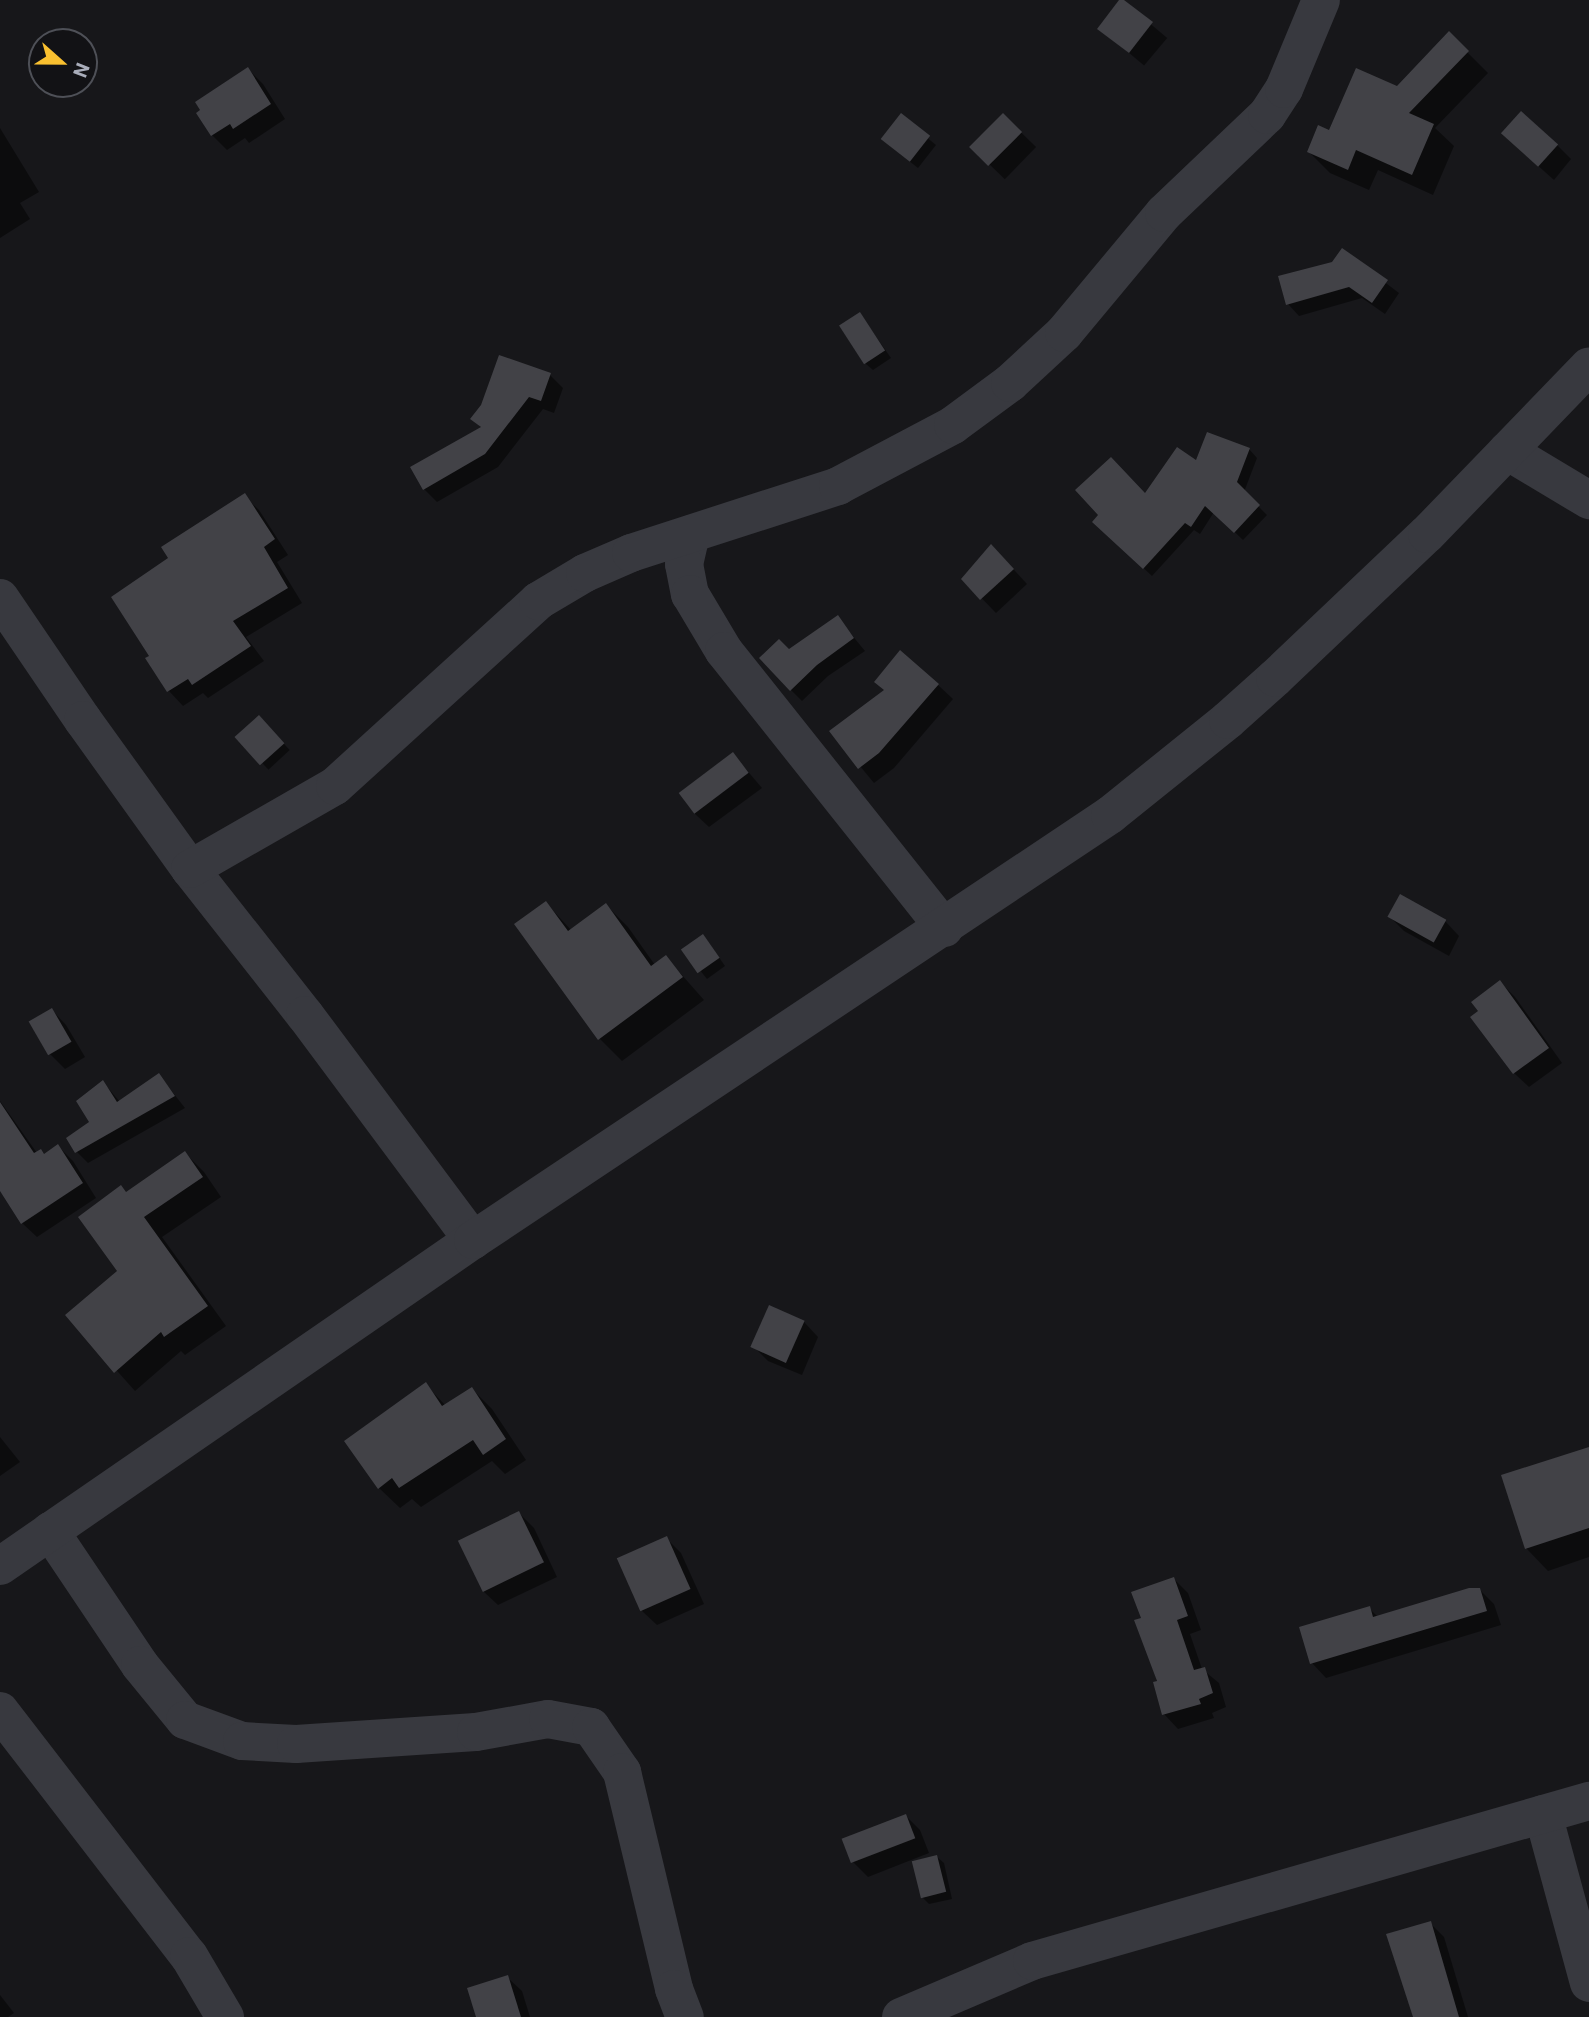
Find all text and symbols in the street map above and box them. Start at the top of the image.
north arrow [28,28,98,98]
text: N [68,60,94,80]

